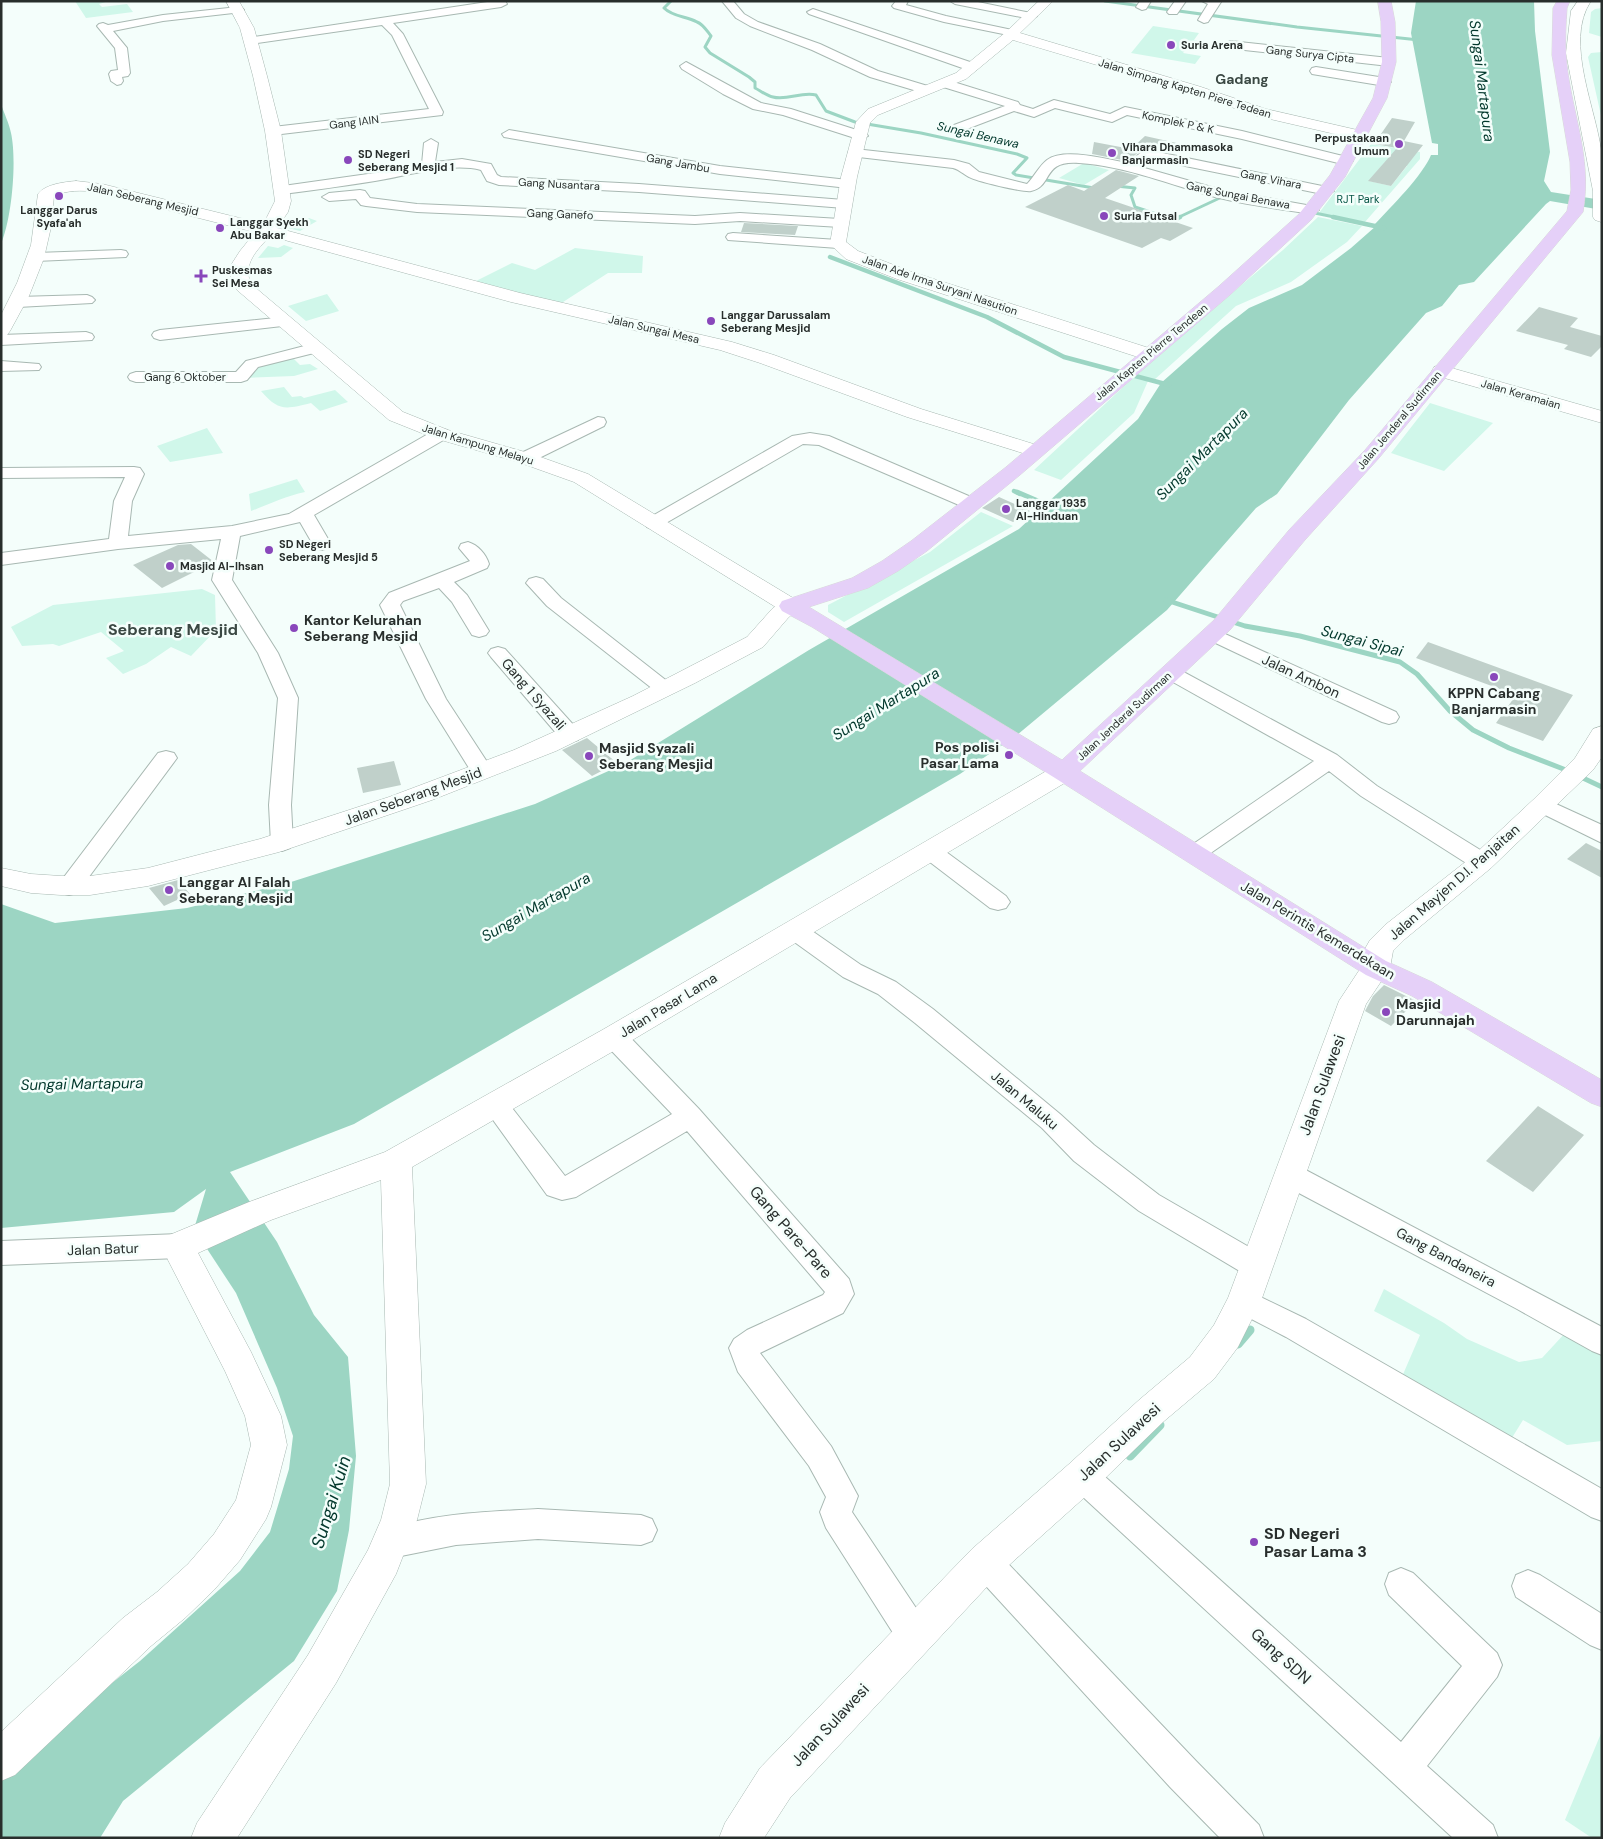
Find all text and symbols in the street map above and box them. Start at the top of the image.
water label: Sungai Martapura [1465,19,1499,143]
place label: Suria Arena [1181,38,1243,52]
marker: Suria Arena [1165,39,1177,51]
street label: Gang Surya Cipta [1265,42,1355,66]
street label: Jalan Simpang Kapten Piere Tedean [1097,55,1273,121]
district label: Gadang [1215,70,1269,88]
street label: Komplek P & K [1141,108,1216,137]
street label: Gang IAIN [328,112,380,132]
water label: Sungai Benawa [935,118,1021,152]
place label: Perpustakaan Umum [1315,131,1389,158]
marker: Perpustakaan Umum [1393,138,1405,150]
place label: Vihara Dhammasoka Banjarmasin [1122,140,1233,167]
place label: SD Negeri Seberang Mesjid 1 [358,147,454,174]
marker: Vihara Dhammasoka Banjarmasin [1106,147,1118,159]
street label: Gang Jambu [645,151,711,175]
marker: SD Negeri Seberang Mesjid 1 [342,154,354,166]
street label: Gang Vihara [1239,166,1303,192]
street label: Gang Nusantara [518,175,600,193]
street label: Gang Sungai Benawa [1185,178,1291,212]
street label: Jalan Seberang Mesjid [86,179,200,219]
marker: Langgar Darus Syafa'ah [53,190,65,202]
park label: RJT Park [1337,192,1380,206]
place label: Langgar Darus Syafa'ah [20,203,98,230]
street label: Gang Ganefo [526,206,594,222]
place label: Suria Futsal [1114,209,1177,223]
marker: Suria Futsal [1098,210,1110,222]
place label: Langgar Syekh Abu Bakar [230,215,309,242]
marker: Langgar Syekh Abu Bakar [214,222,226,234]
street label: Jalan Ade Irma Suryani Nasution [861,252,1019,318]
place label: Puskesmas Sei Mesa [212,263,273,290]
marker: Puskesmas Sei Mesa [194,269,208,283]
street label: Jalan Kapten Pierre Tendean [1092,301,1210,403]
place label: Langgar Darussalam Seberang Mesjid [721,308,830,335]
street label: Jalan Sungai Mesa [607,312,701,346]
marker: Langgar Darussalam Seberang Mesjid [705,315,717,327]
street label: Jalan Jenderal Sudirman [1354,368,1444,472]
street label: Gang 6 Oktober [144,370,226,384]
street label: Jalan Keramaian [1480,376,1562,412]
water label: Sungai Martapura [1152,404,1252,504]
street label: Jalan Kampung Melayu [421,420,535,468]
place label: Langgar 1935 Al-Hinduan [1016,496,1087,523]
marker: Langgar 1935 Al-Hinduan [1000,503,1012,515]
place label: SD Negeri Seberang Mesjid 5 [279,537,378,564]
marker: SD Negeri Seberang Mesjid 5 [263,544,275,556]
place label: Masjid Al-Ihsan [180,559,264,573]
marker: Masjid Al-Ihsan [164,560,176,572]
place label: Kantor Kelurahan Seberang Mesjid [304,611,422,645]
district label: Seberang Mesjid [108,619,238,640]
water label: Sungai Sipai [1319,620,1406,662]
marker: Kantor Kelurahan Seberang Mesjid [288,622,300,634]
street label: Jalan Ambon [1259,650,1343,702]
street label: Gang 1 Syazali [498,654,570,734]
water label: Sungai Martapura [829,663,943,745]
street label: Jalan Jenderal Sudirman [1074,669,1174,763]
marker: KPPN Cabang Banjarmasin [1488,671,1500,683]
place label: KPPN Cabang Banjarmasin [1448,684,1540,718]
place label: Pos polisi Pasar Lama [921,738,999,772]
place label: Masjid Syazali Seberang Mesjid [599,739,713,773]
marker: Pos polisi Pasar Lama [1003,749,1015,761]
marker: Masjid Syazali Seberang Mesjid [583,750,595,762]
street label: Jalan Seberang Mesjid [342,763,484,829]
street label: Jalan Mayjen D.I. Panjaitan [1385,820,1523,944]
water label: Sungai Martapura [478,868,594,946]
place label: Langgar Al Falah Seberang Mesjid [179,873,293,907]
street label: Jalan Perintis Kemerdekaan [1238,877,1398,983]
marker: Langgar Al Falah Seberang Mesjid [163,884,175,896]
street label: Jalan Pasar Lama [616,969,720,1041]
place label: Masjid Darunnajah [1396,995,1475,1029]
marker: Masjid Darunnajah [1380,1006,1392,1018]
street label: Jalan Sulawesi [1294,1032,1350,1138]
street label: Jalan Maluku [988,1067,1062,1133]
water label: Sungai Martapura [20,1073,144,1095]
street label: Gang Pare-Pare [745,1181,837,1283]
street label: Gang Bandaneira [1393,1223,1499,1291]
street label: Jalan Batur [67,1239,139,1259]
street label: Jalan Sulawesi [1073,1398,1165,1486]
water label: Sungai Kuin [306,1453,356,1551]
place label: SD Negeri Pasar Lama 3 [1264,1523,1367,1562]
marker: SD Negeri Pasar Lama 3 [1248,1536,1260,1548]
street label: Gang SDN [1246,1623,1316,1689]
street label: Jalan Sulawesi [786,1679,874,1771]

